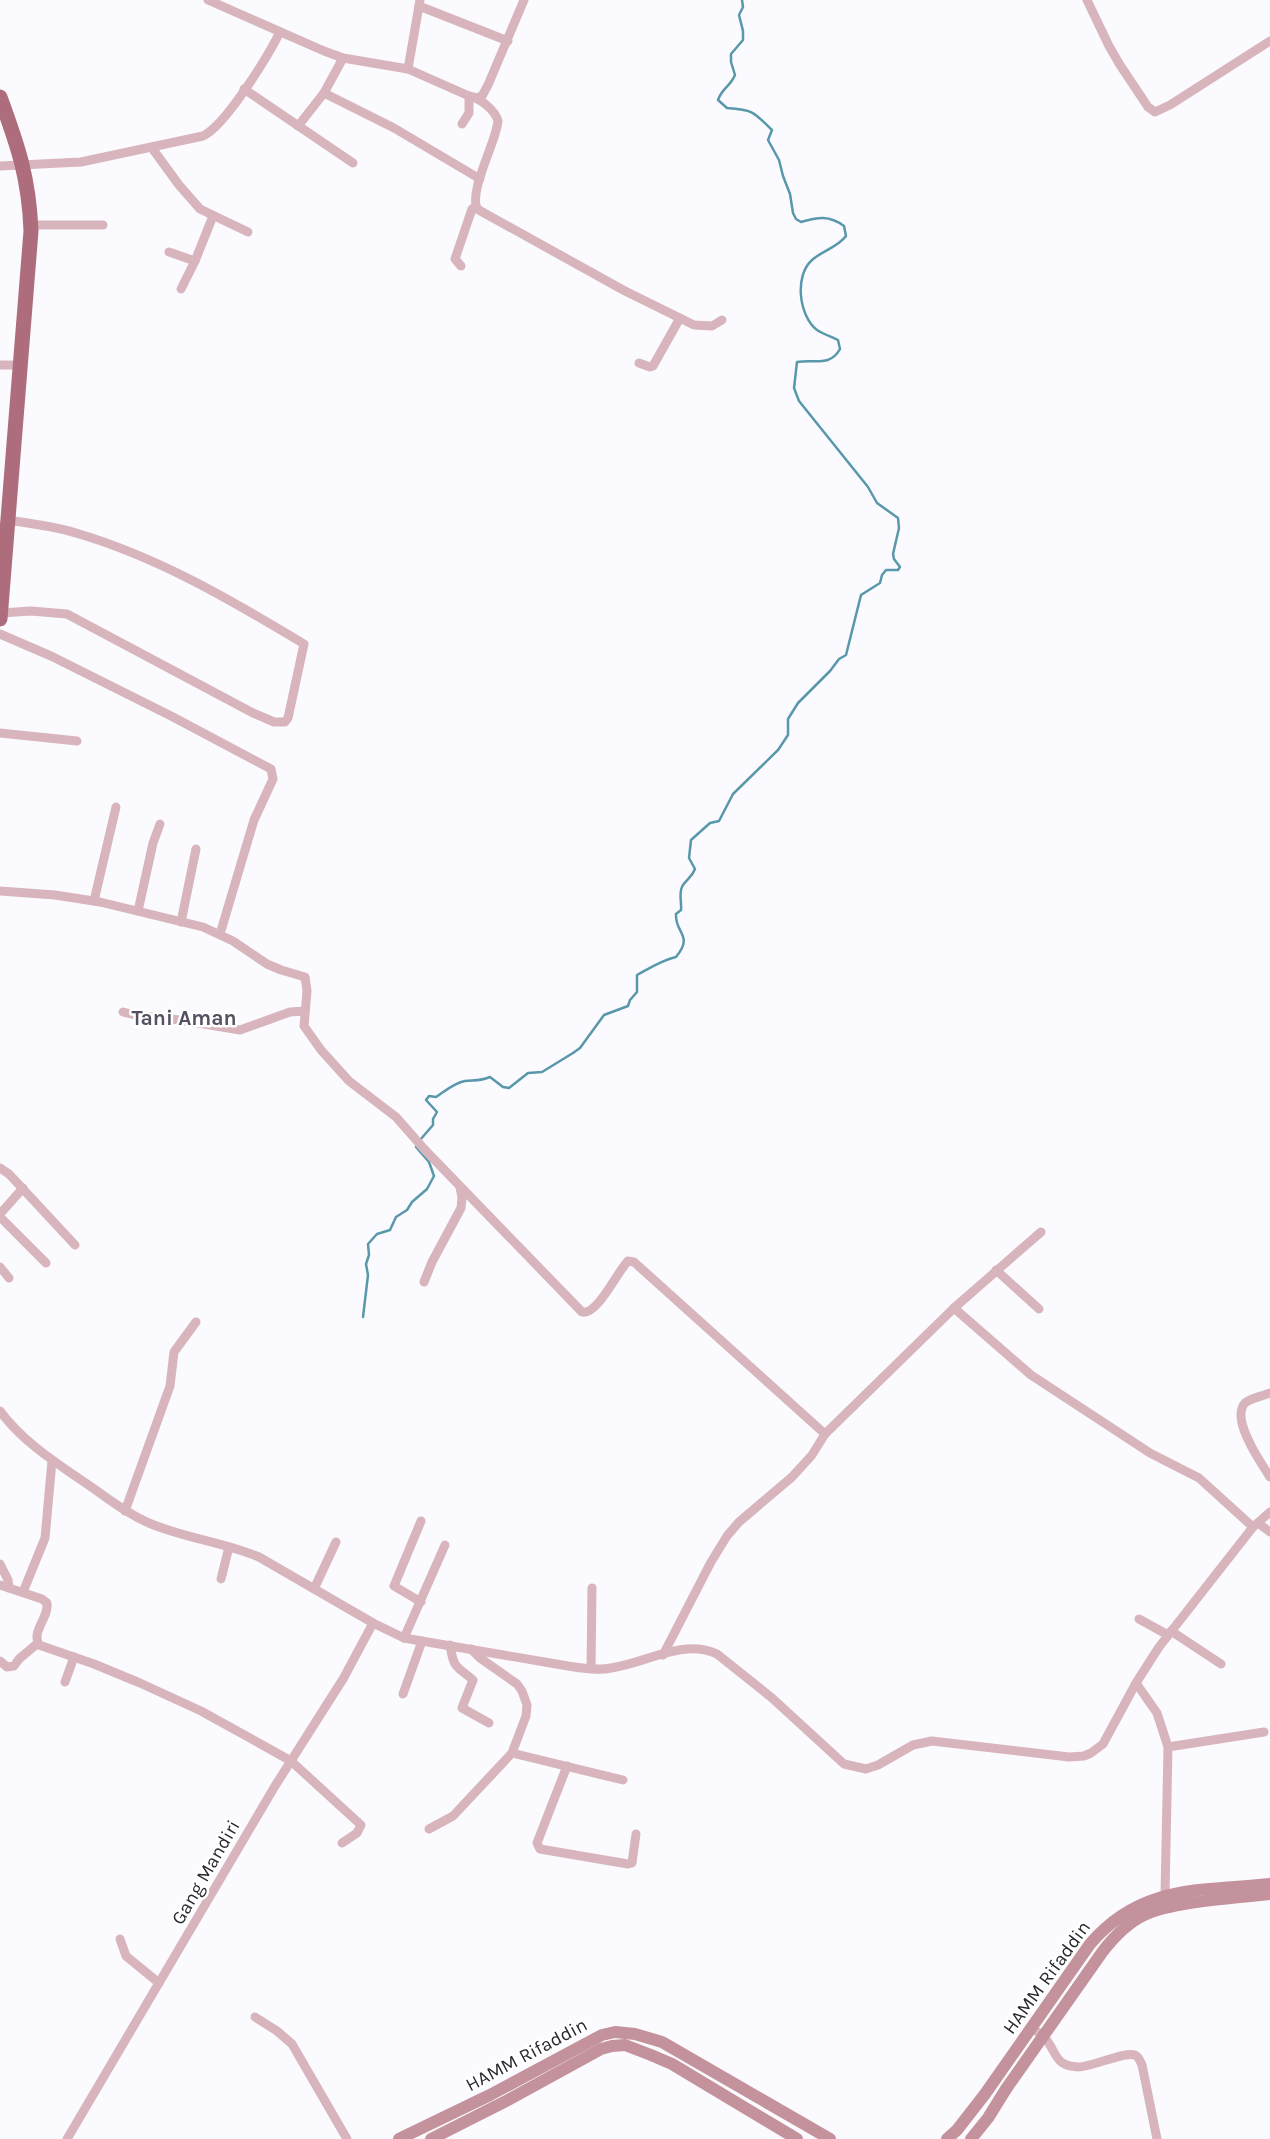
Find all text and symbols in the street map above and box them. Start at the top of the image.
district label: Tani Aman [131,1006,237,1030]
street label: Gang Mandiri [167,1816,245,1929]
street label: HAMM Rifaddin [998,1917,1095,2038]
street label: HAMM Rifaddin [462,2014,591,2096]

